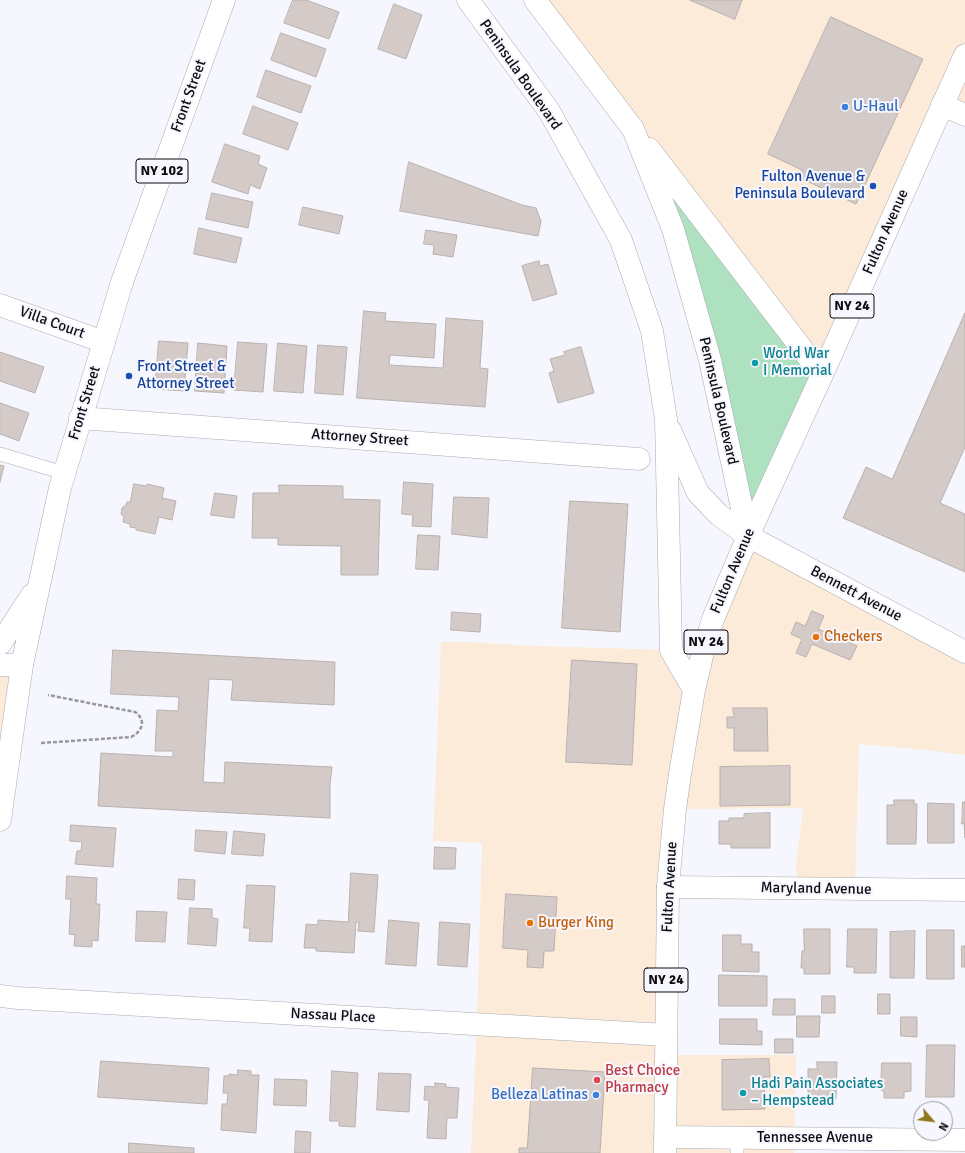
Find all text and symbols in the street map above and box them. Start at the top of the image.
street label: Peninsula Boulevard [475,16,565,134]
street label: Front Street [167,57,211,135]
place label: U-Haul [853,98,899,116]
marker: U-Haul [840,102,850,112]
road number: NY 102 [136,159,188,183]
place label: Fulton Avenue & Peninsula Boulevard [734,168,865,203]
marker: Fulton Avenue & Peninsula Boulevard [868,181,878,191]
street label: Fulton Avenue [859,187,913,277]
road number: NY 24 [830,294,874,318]
street label: Villa Court [17,303,87,343]
street label: Peninsula Boulevard [695,335,741,467]
place label: World War I Memorial [763,345,832,380]
place label: Front Street & Attorney Street [137,358,234,393]
marker: World War I Memorial [750,358,760,368]
street label: Front Street [65,364,105,442]
marker: Front Street & Attorney Street [124,371,134,381]
street label: Attorney Street [311,426,409,450]
street label: Fulton Avenue [707,526,759,616]
street label: Bennett Avenue [807,562,905,626]
place label: Checkers [824,628,883,646]
road number: NY 24 [684,630,728,654]
marker: Checkers [811,632,821,642]
street label: Fulton Avenue [659,841,681,933]
street label: Maryland Avenue [760,879,872,899]
place label: Burger King [538,914,614,932]
marker: Burger King [525,918,535,928]
road number: NY 24 [644,968,688,992]
street label: Nassau Place [290,1005,376,1027]
place label: Best Choice Pharmacy [605,1062,680,1097]
marker: Best Choice Pharmacy [592,1075,602,1085]
place label: Hadi Pain Associates – Hempstead [751,1075,883,1110]
place label: Belleza Latinas [491,1086,588,1104]
marker: Hadi Pain Associates – Hempstead [738,1088,748,1098]
marker: Belleza Latinas [591,1090,601,1100]
north arrow [913,1101,953,1141]
text: N [936,1120,951,1133]
street label: Tennessee Avenue [757,1129,873,1147]

